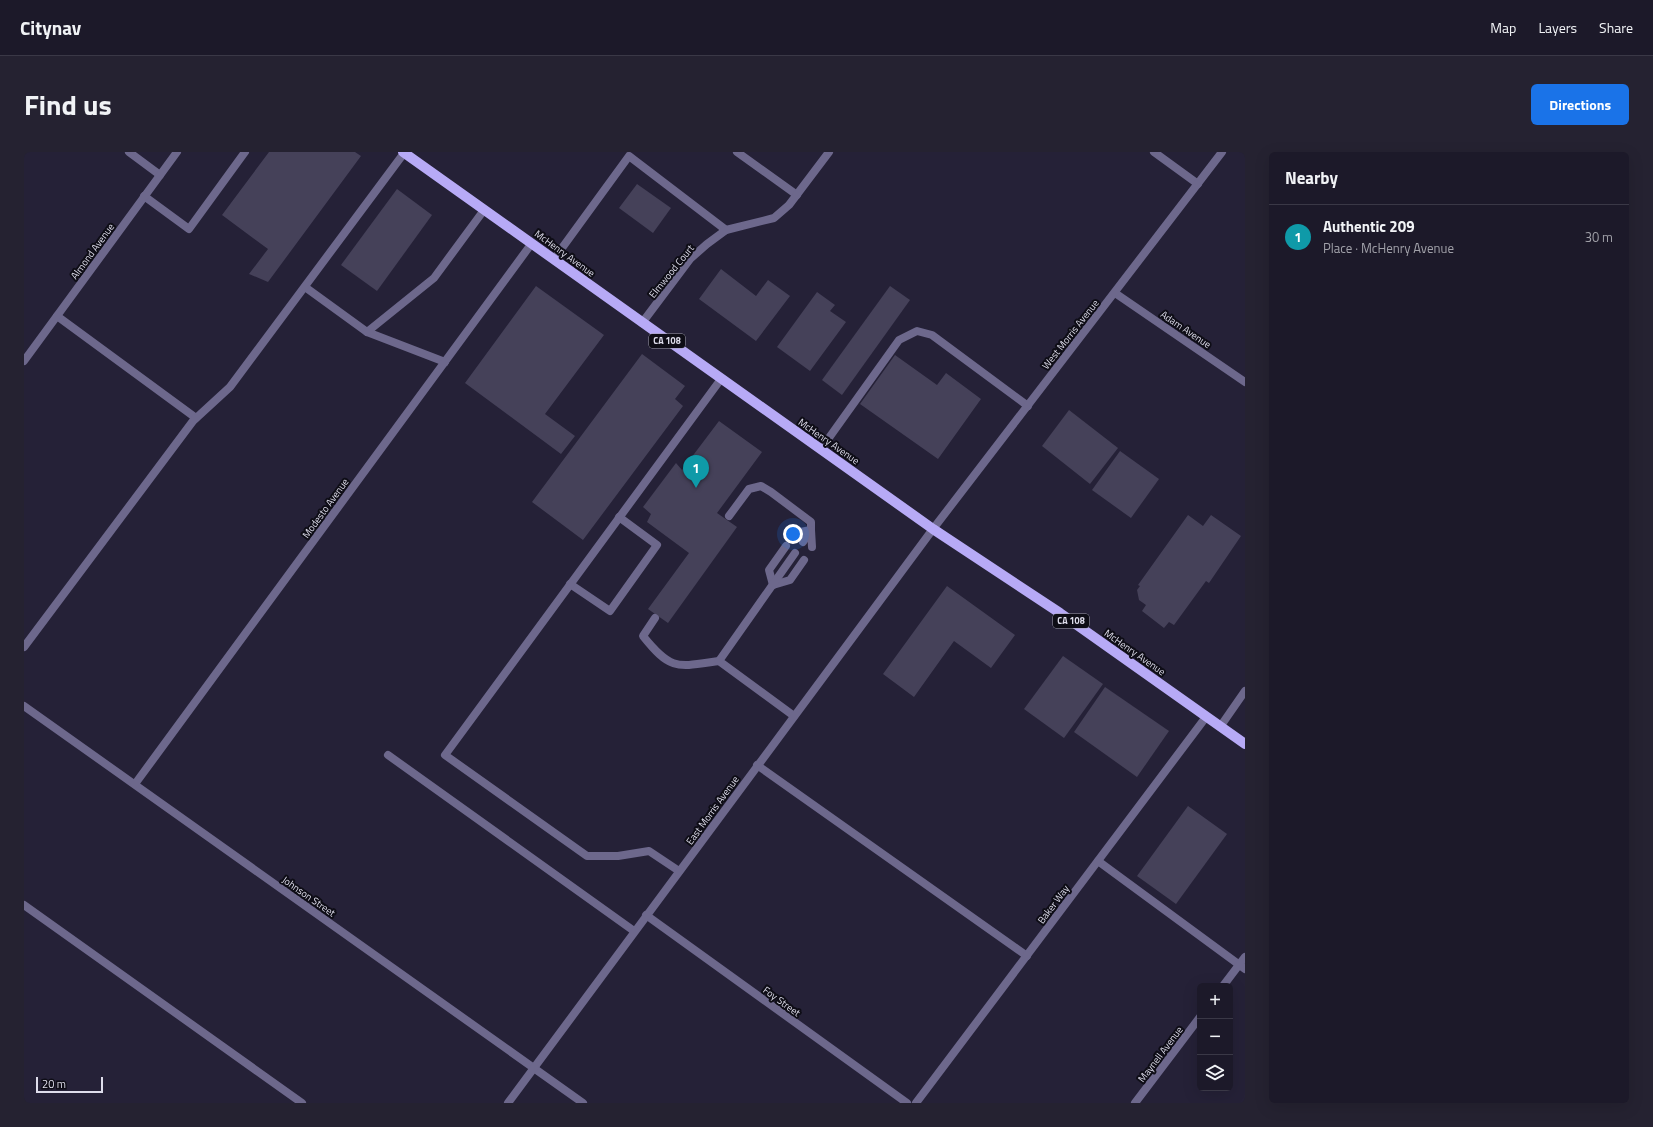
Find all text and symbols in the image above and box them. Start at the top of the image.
text: Citynav [20,13,81,42]
text: Map [1490,17,1516,38]
text: Layers [1538,17,1577,38]
text: Share [1599,17,1633,38]
text: Find us [24,83,112,126]
button: Directions [1531,84,1629,125]
text: Nearby [1285,165,1338,191]
text: Authentic 209 [1323,215,1415,238]
street label: Almond Avenue [67,220,118,282]
street label: McHenry Avenue [531,226,598,281]
text: 1 [1294,227,1302,247]
text: 30 m [1585,227,1613,247]
text: Place · McHenry Avenue [1323,238,1454,258]
street label: Elmwood Court [645,241,698,301]
street label: West Morris Avenue [1038,296,1102,372]
street label: Adam Avenue [1157,307,1214,352]
road number: CA 108 [649,334,685,348]
street label: McHenry Avenue [795,415,862,468]
pin: 1 [683,455,709,488]
street label: Modesto Avenue [299,475,352,541]
your location [783,524,803,544]
road number: CA 108 [1053,614,1089,628]
street label: McHenry Avenue [1101,626,1168,679]
street label: East Morris Avenue [682,773,743,848]
street label: Johnson Street [279,872,339,921]
street label: Baker Way [1034,882,1073,927]
street label: Foy Street [760,983,804,1020]
map controls [1197,983,1233,1091]
button: + [1197,983,1233,1019]
button: − [1197,1019,1233,1055]
street label: Maynell Avenue [1134,1023,1186,1085]
button: layers [1197,1055,1233,1091]
scale bar [36,1075,103,1094]
text: 20 m [42,1076,66,1092]

